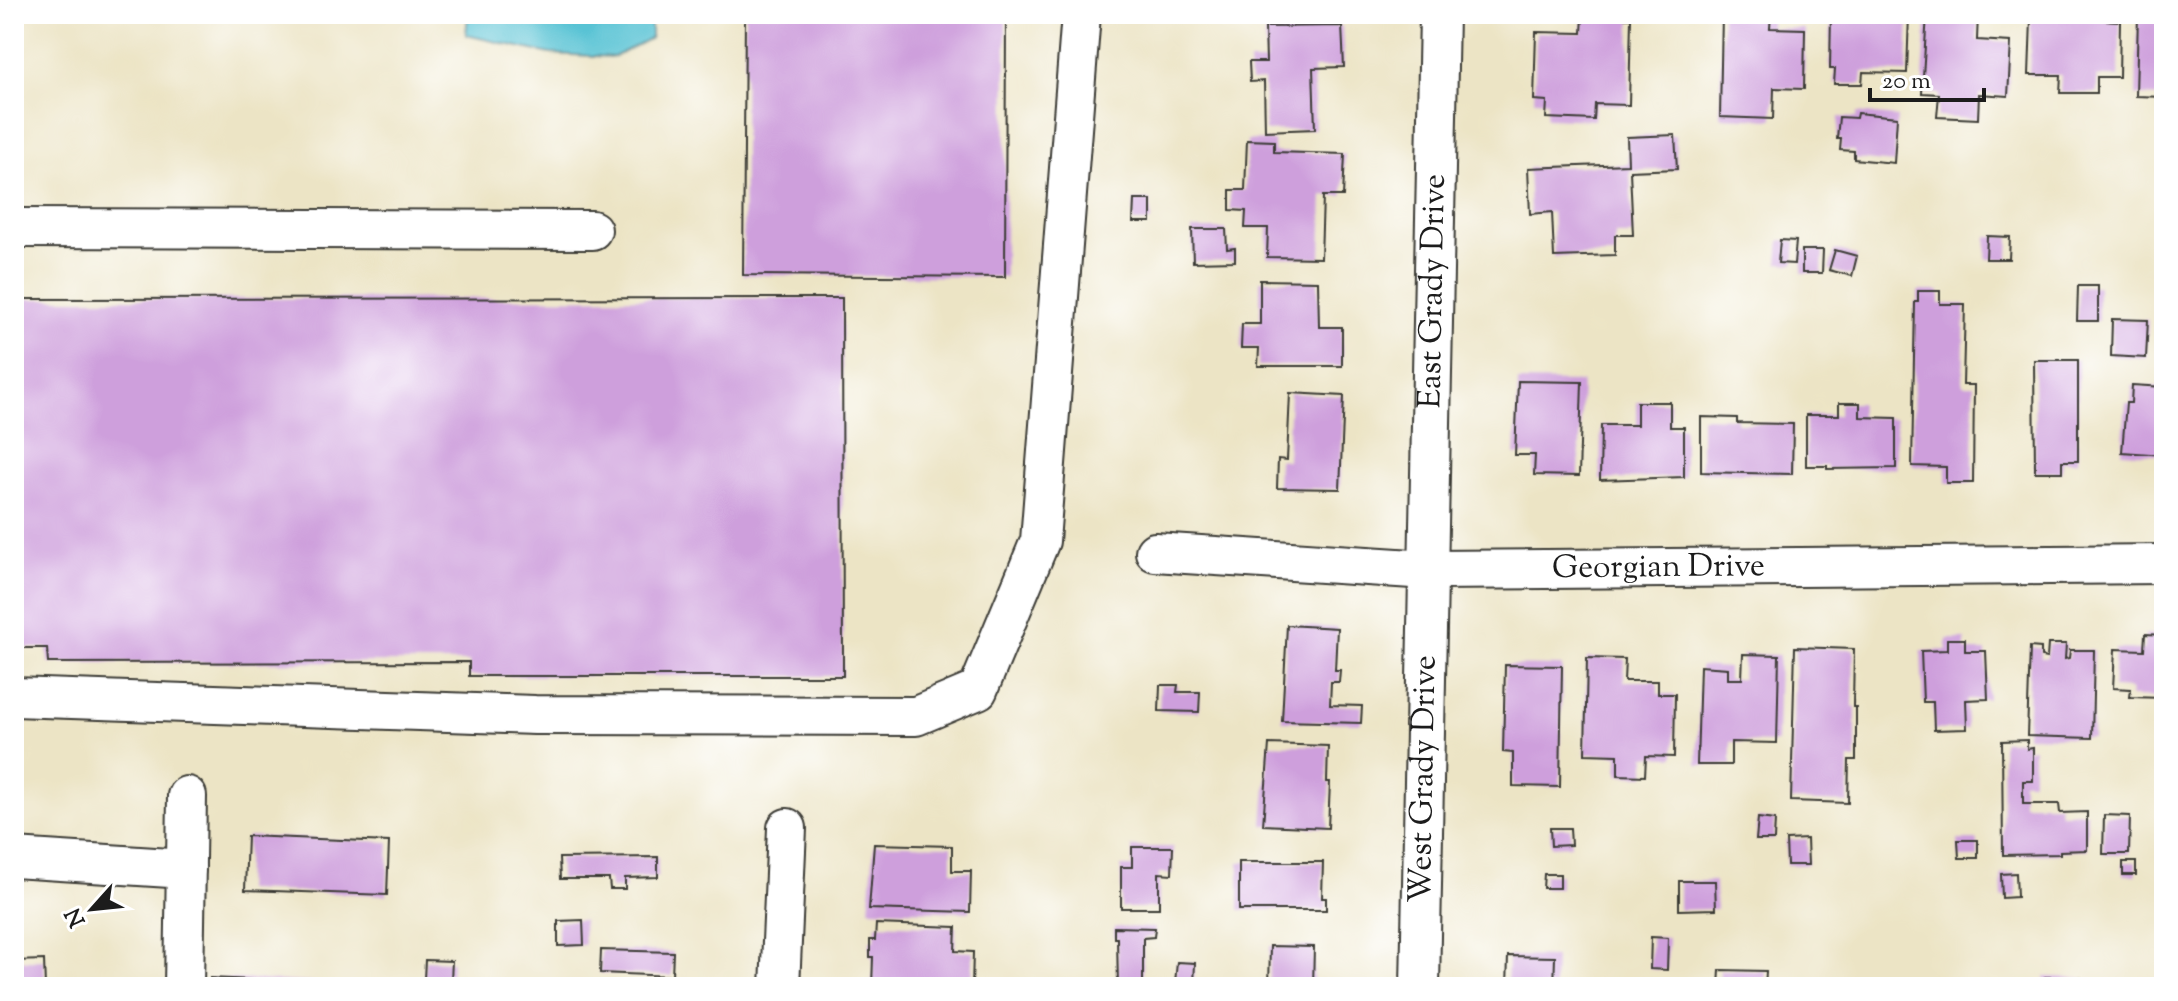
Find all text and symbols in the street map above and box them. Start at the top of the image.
scale bar [1870,52,1984,102]
text: 20 m [1882,65,1931,99]
street label: East Grady Drive [1408,173,1459,409]
street label: Georgian Drive [1552,544,1765,592]
street label: West Grady Drive [1399,655,1449,903]
north arrow [52,869,132,949]
text: N [58,901,95,932]

